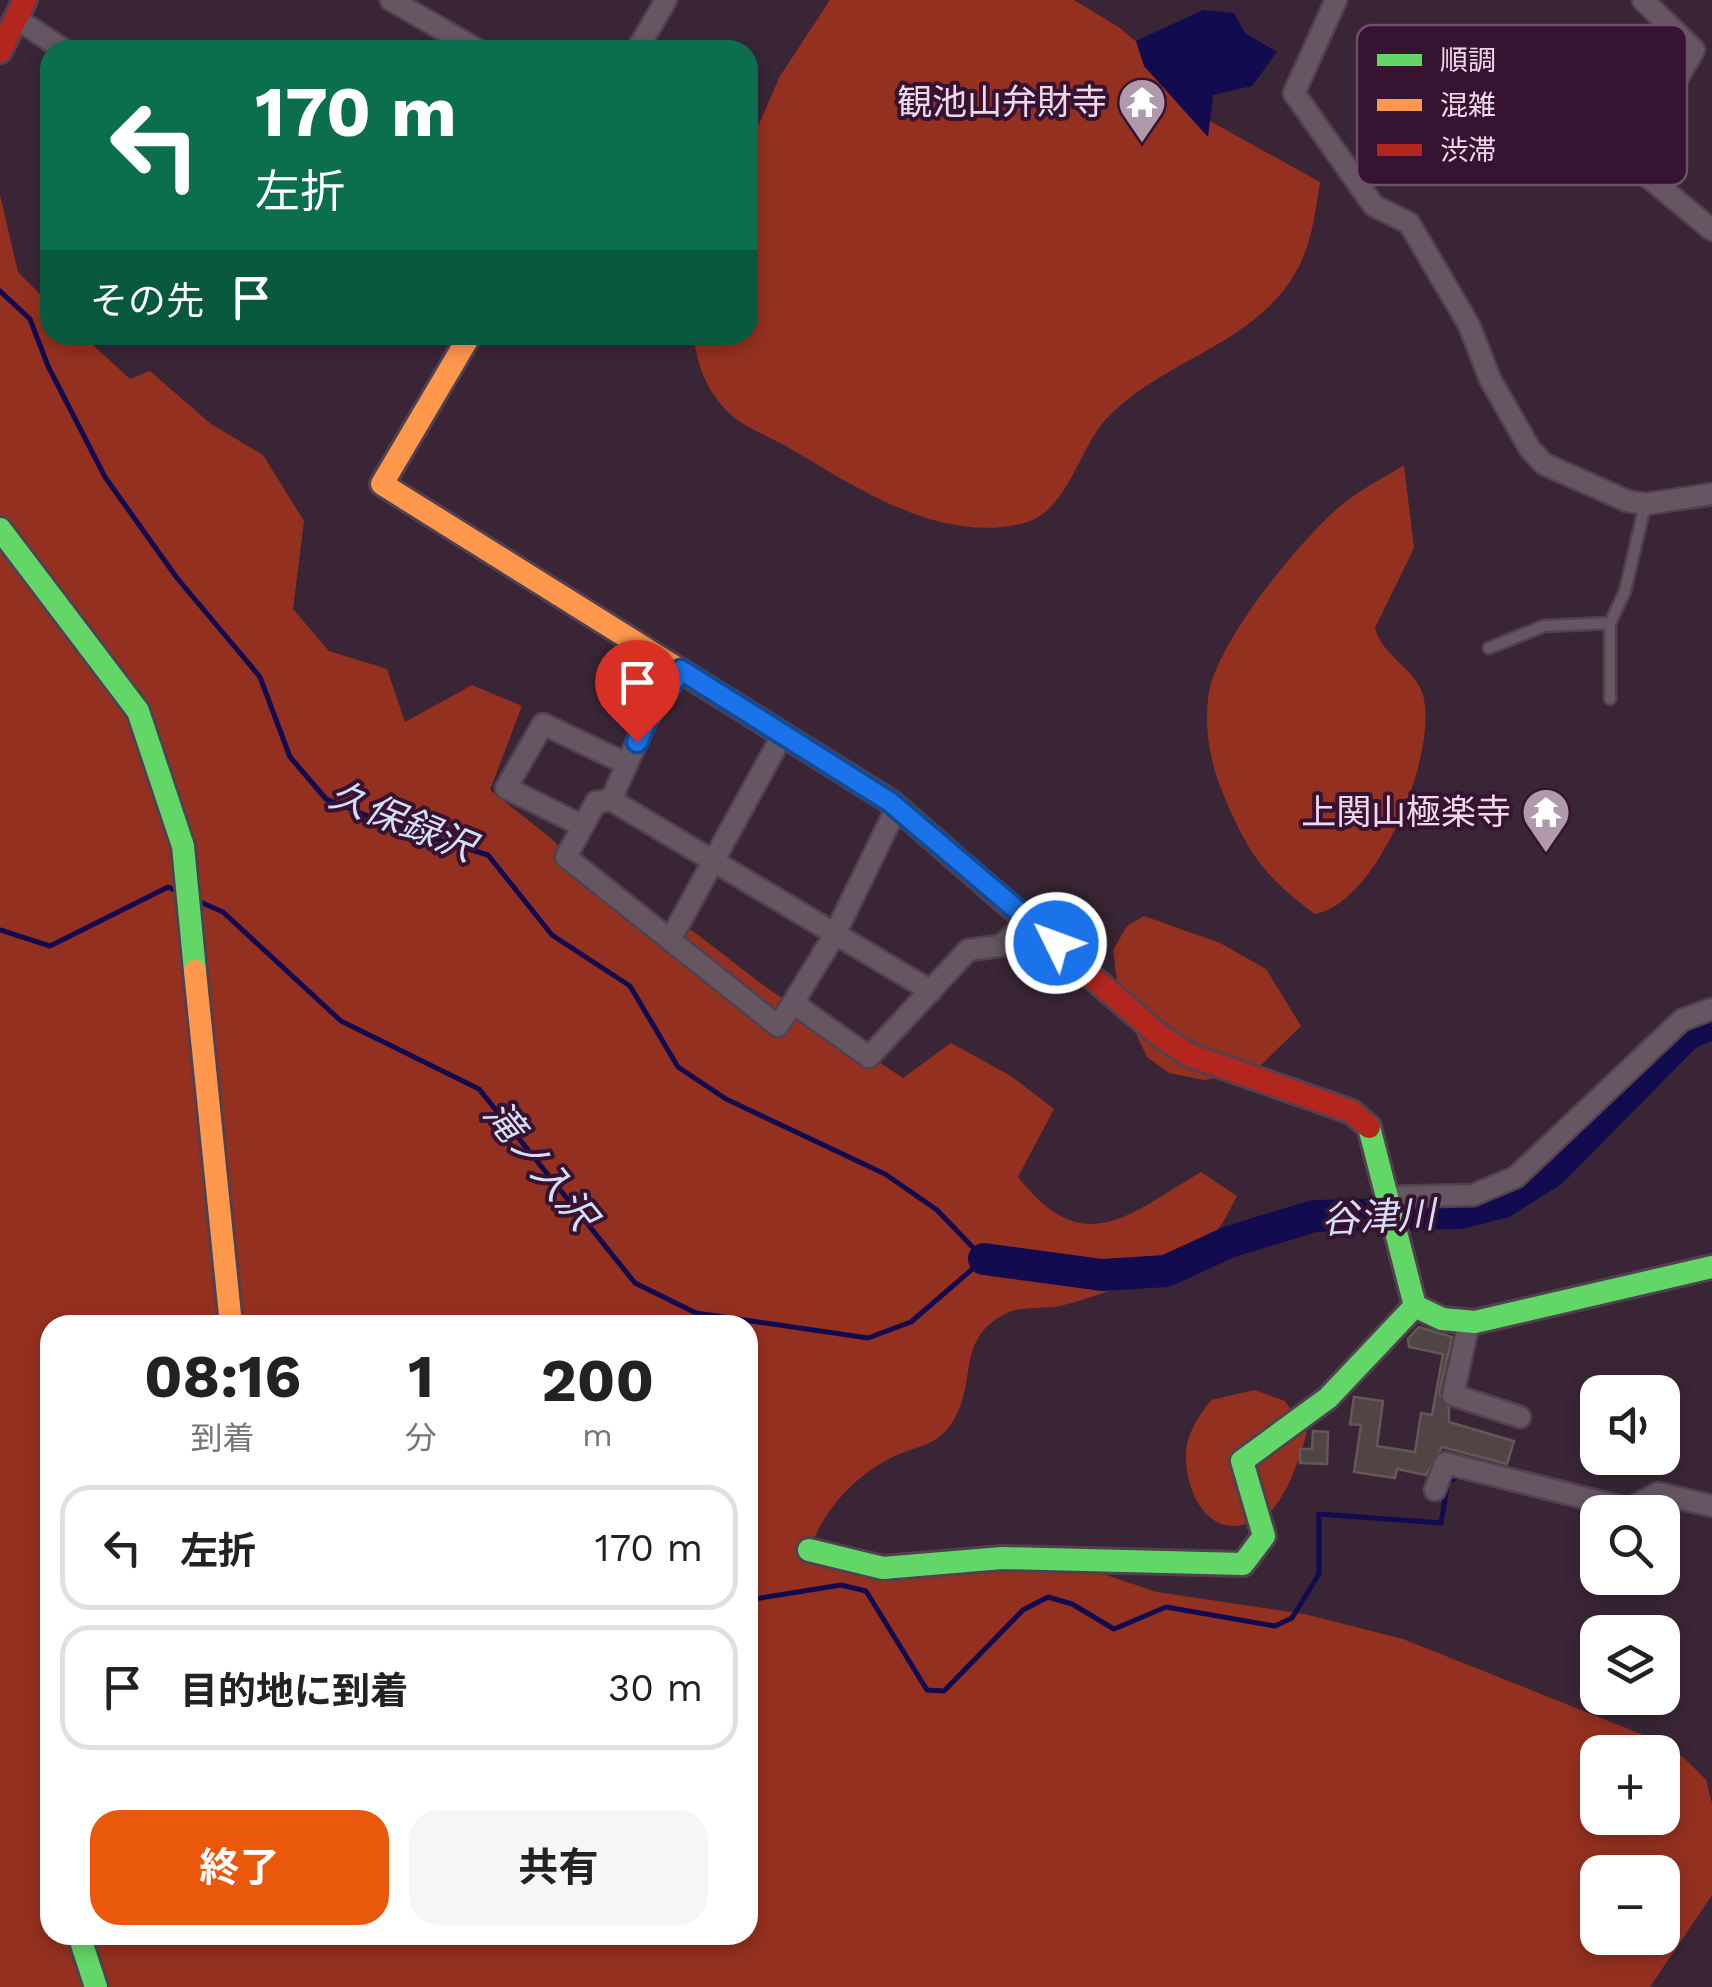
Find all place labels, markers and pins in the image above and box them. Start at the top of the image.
temple icon: 観池山弁財寺 [1116,76,1168,144]
place label: 観池山弁財寺 [897,81,1107,123]
pin [595,640,680,743]
temple icon: 上関山極楽寺 [1520,786,1572,854]
place label: 上関山極楽寺 [1301,791,1511,833]

